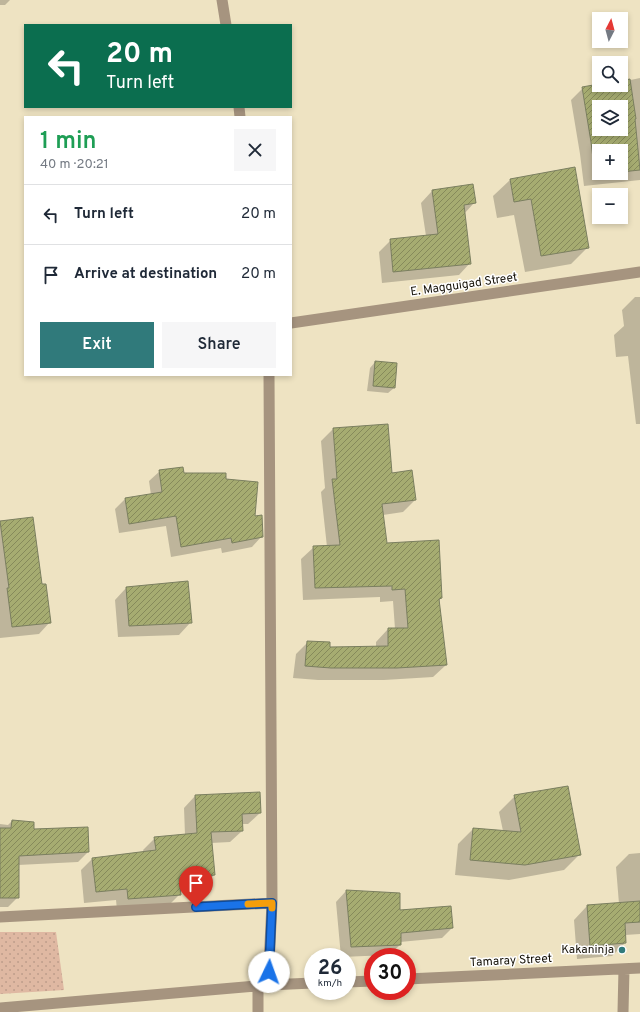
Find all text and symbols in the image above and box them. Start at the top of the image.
north arrow [592,12,628,48]
map controls [592,12,628,224]
text: 20 m [106,37,173,73]
icon: left [40,40,92,92]
button: search [592,56,628,92]
text: Turn left [106,72,174,95]
button: layers [592,100,628,136]
text: 1 min [40,127,97,157]
button: close [234,129,276,171]
button: + [592,144,628,180]
text: 40 m · 20:21 [40,157,109,173]
button: − [592,188,628,224]
icon: left [40,204,62,226]
text: Turn left [74,205,134,224]
text: 20 m [241,205,276,224]
icon: arrive [40,264,62,286]
text: Arrive at destination [74,265,217,284]
text: 20 m [241,265,276,284]
street label: E. Magguigad Street [410,270,518,300]
button: Exit [40,322,154,368]
button: Share [162,322,276,368]
pin [179,866,213,907]
icon: arrive [185,872,207,894]
place label: Kakaninja [561,942,614,958]
marker: Kakaninja [617,945,627,955]
speed limit sign: 30 [364,948,416,1000]
position arrow [248,951,290,993]
street label: Tamaray Street [469,951,553,971]
text: 26 [318,956,342,982]
text: km/h [318,977,342,990]

